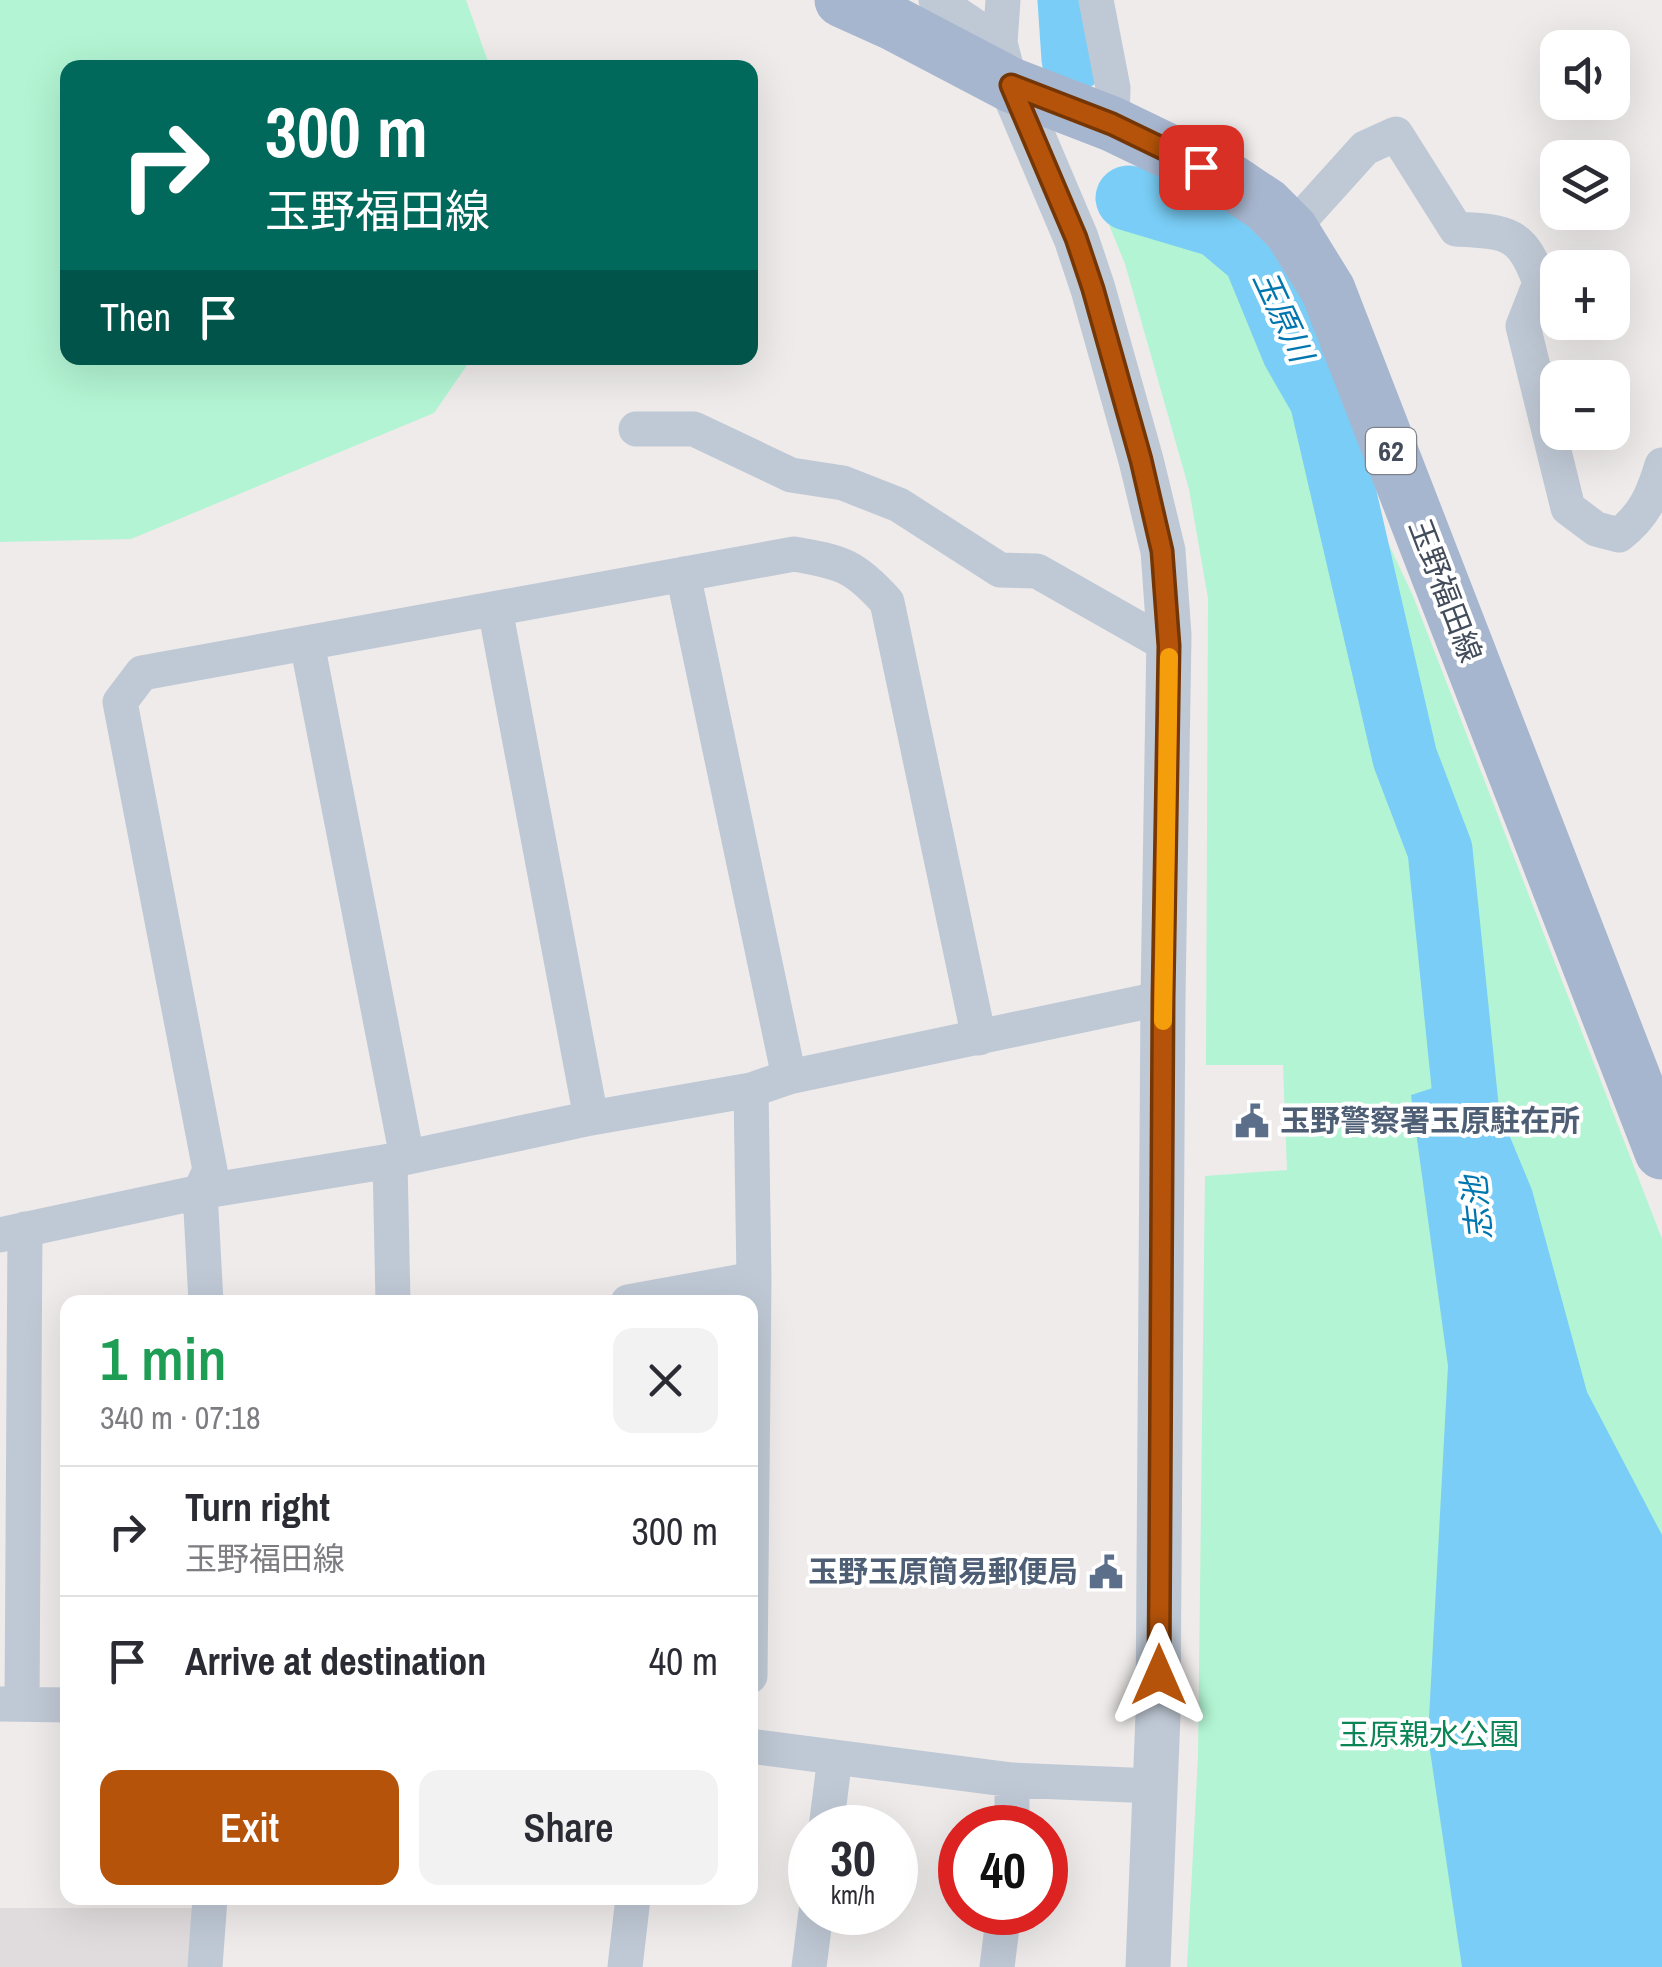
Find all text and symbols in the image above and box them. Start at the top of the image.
map controls [1540,30,1630,450]
button: sound [1540,30,1630,120]
text: 300 m [265,85,428,179]
icon: right [100,100,230,230]
pin [1159,125,1244,210]
icon: arrive [1174,140,1229,195]
button: layers [1540,140,1630,230]
text: 玉野福田線 [265,180,490,241]
button: + [1540,250,1630,340]
water label: 玉原川 [1244,263,1324,371]
icon: arrive [191,290,246,345]
text: Then [100,292,171,343]
button: − [1540,360,1630,450]
road number: 62 [1366,428,1416,474]
street label: 玉野福田線 [1400,513,1491,668]
place label: 玉野警察署玉原駐在所 [1280,1100,1580,1140]
public building icon: 玉野警察署玉原駐在所 [1233,1102,1271,1140]
water label: 志池 [1451,1171,1501,1242]
text: 1 min [100,1318,227,1399]
button: close [613,1328,718,1433]
text: 340 m · 07:18 [100,1396,260,1439]
text: Turn right [185,1482,330,1533]
icon: right [100,1504,155,1559]
text: 300 m [631,1506,718,1557]
text: 玉野福田線 [185,1537,345,1580]
place label: 玉野玉原簡易郵便局 [808,1551,1078,1591]
public building icon: 玉野玉原簡易郵便局 [1087,1553,1125,1591]
position arrow [1107,1623,1211,1727]
icon: arrive [100,1634,155,1689]
text: Arrive at destination [185,1636,486,1687]
text: 40 m [649,1636,718,1687]
park label: 玉原親水公園 [1339,1714,1519,1754]
button: Exit [100,1770,399,1885]
button: Share [419,1770,718,1885]
speed limit sign: 40 [938,1805,1068,1935]
text: 30 [830,1824,876,1892]
text: km/h [831,1878,875,1912]

